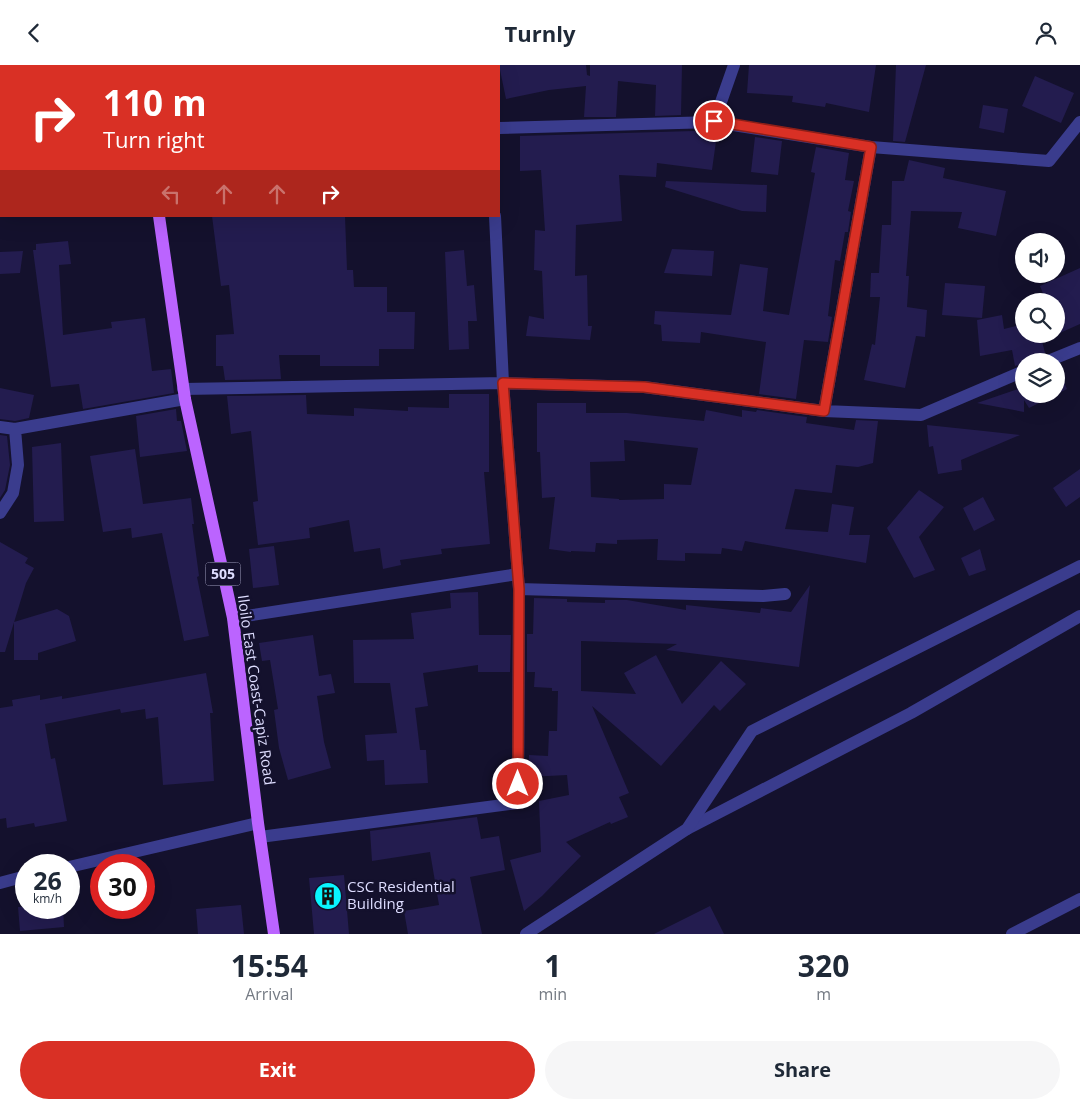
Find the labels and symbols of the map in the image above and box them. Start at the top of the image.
pin [693,100,735,142]
road number: 505 [206,563,240,585]
street label: Iloilo East Coast-Capiz Road [234,593,280,786]
position arrow [491,757,543,809]
speed limit sign: 30 [90,854,155,919]
place label: CSC Residential Building [347,876,455,913]
building icon: CSC Residential Building [313,881,343,911]

